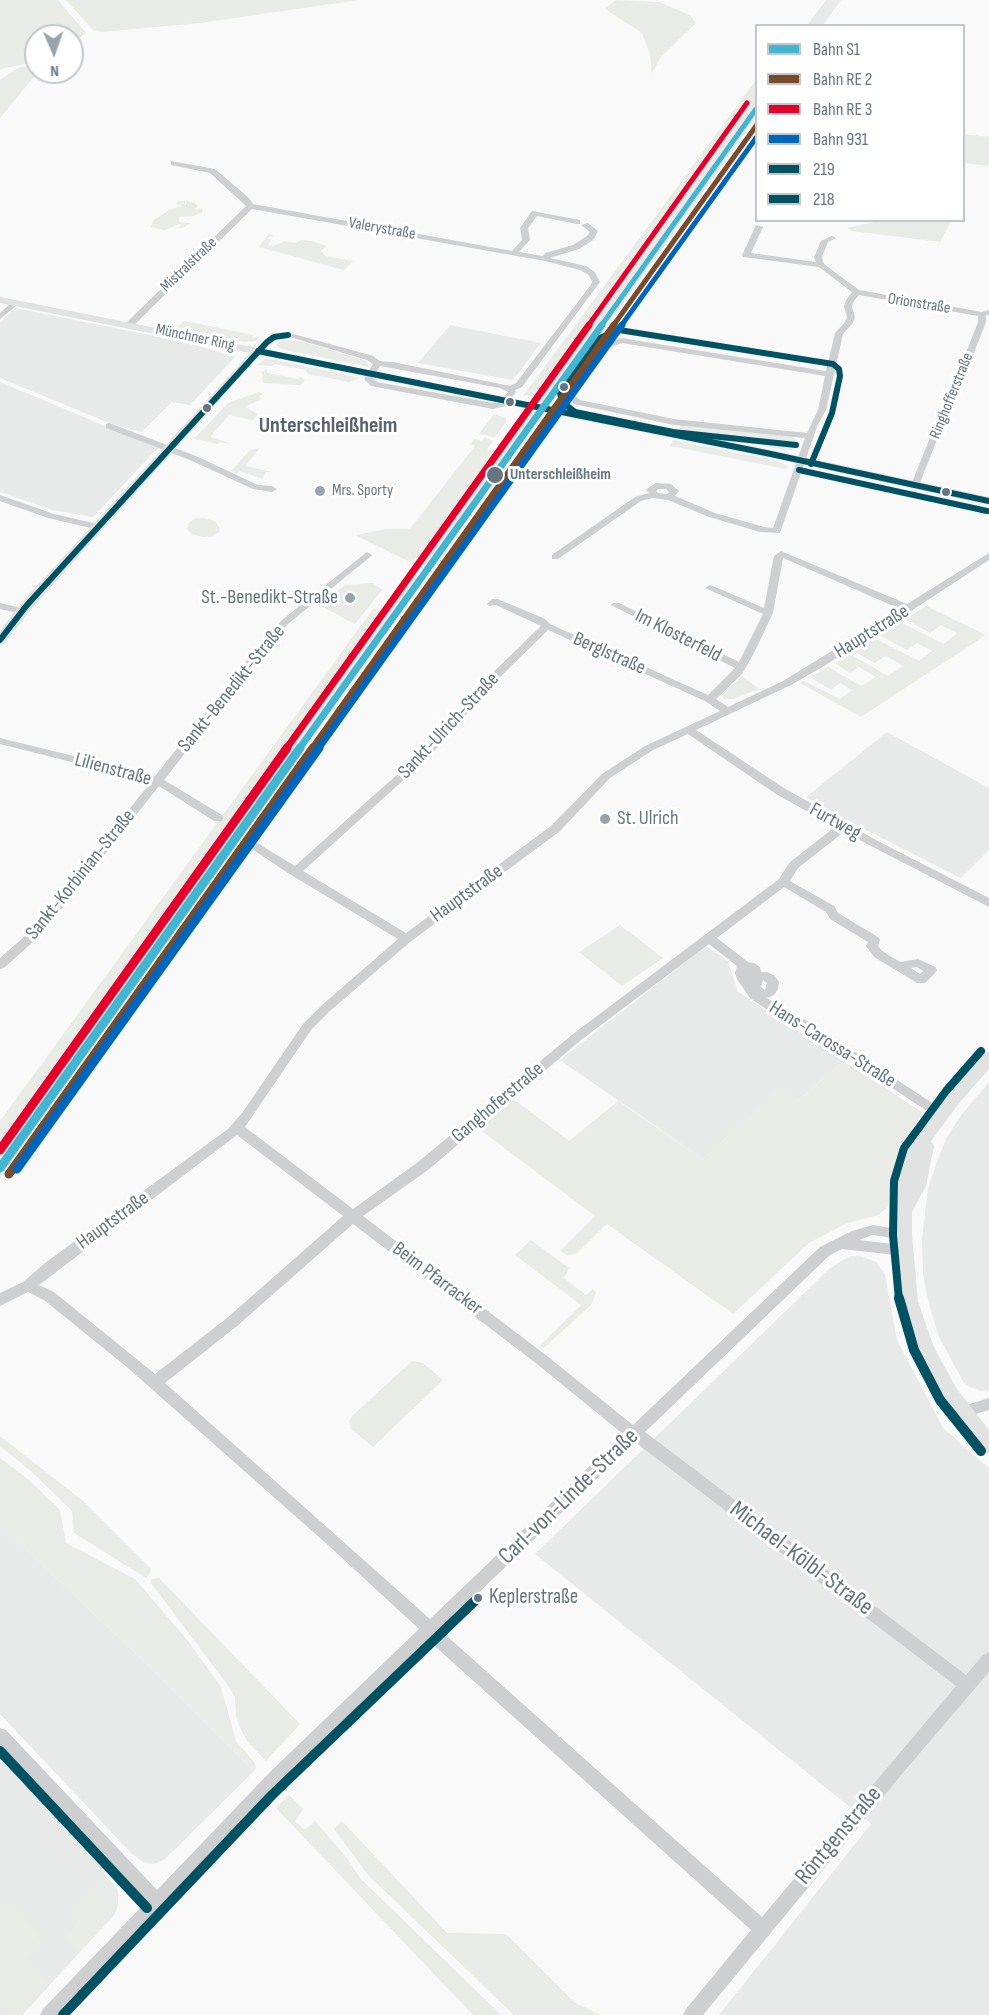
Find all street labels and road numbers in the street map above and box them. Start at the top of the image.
street label: Valerystraße [347,214,417,244]
street label: Mistralstraße [157,233,221,297]
street label: Orionstraße [886,290,952,318]
street label: Münchner Ring [154,320,236,356]
street label: Ringhofferstraße [926,350,978,442]
street label: Hauptstraße [830,600,914,664]
street label: Im Klosterfeld [631,604,725,668]
street label: Sankt-Benedikt-Straße [173,621,291,757]
street label: Berglstraße [569,627,649,681]
street label: Sankt-Ulrich-Straße [394,668,504,784]
street label: Lilienstraße [72,748,154,792]
street label: Furtweg [805,798,865,846]
street label: Sankt-Korbinian-Straße [21,805,141,945]
street label: Hauptstraße [426,860,508,928]
street label: Hans-Carossa-Straße [764,996,900,1094]
street label: Ganghoferstraße [447,1058,549,1148]
street label: Hauptstraße [72,1187,154,1255]
street label: Beim Pfarracker [387,1237,487,1321]
street label: Carl-von-Linde-Straße [493,1423,645,1571]
street label: Michael-Kölbl-Straße [724,1496,878,1622]
street label: Röntgenstraße [790,1781,888,1891]

